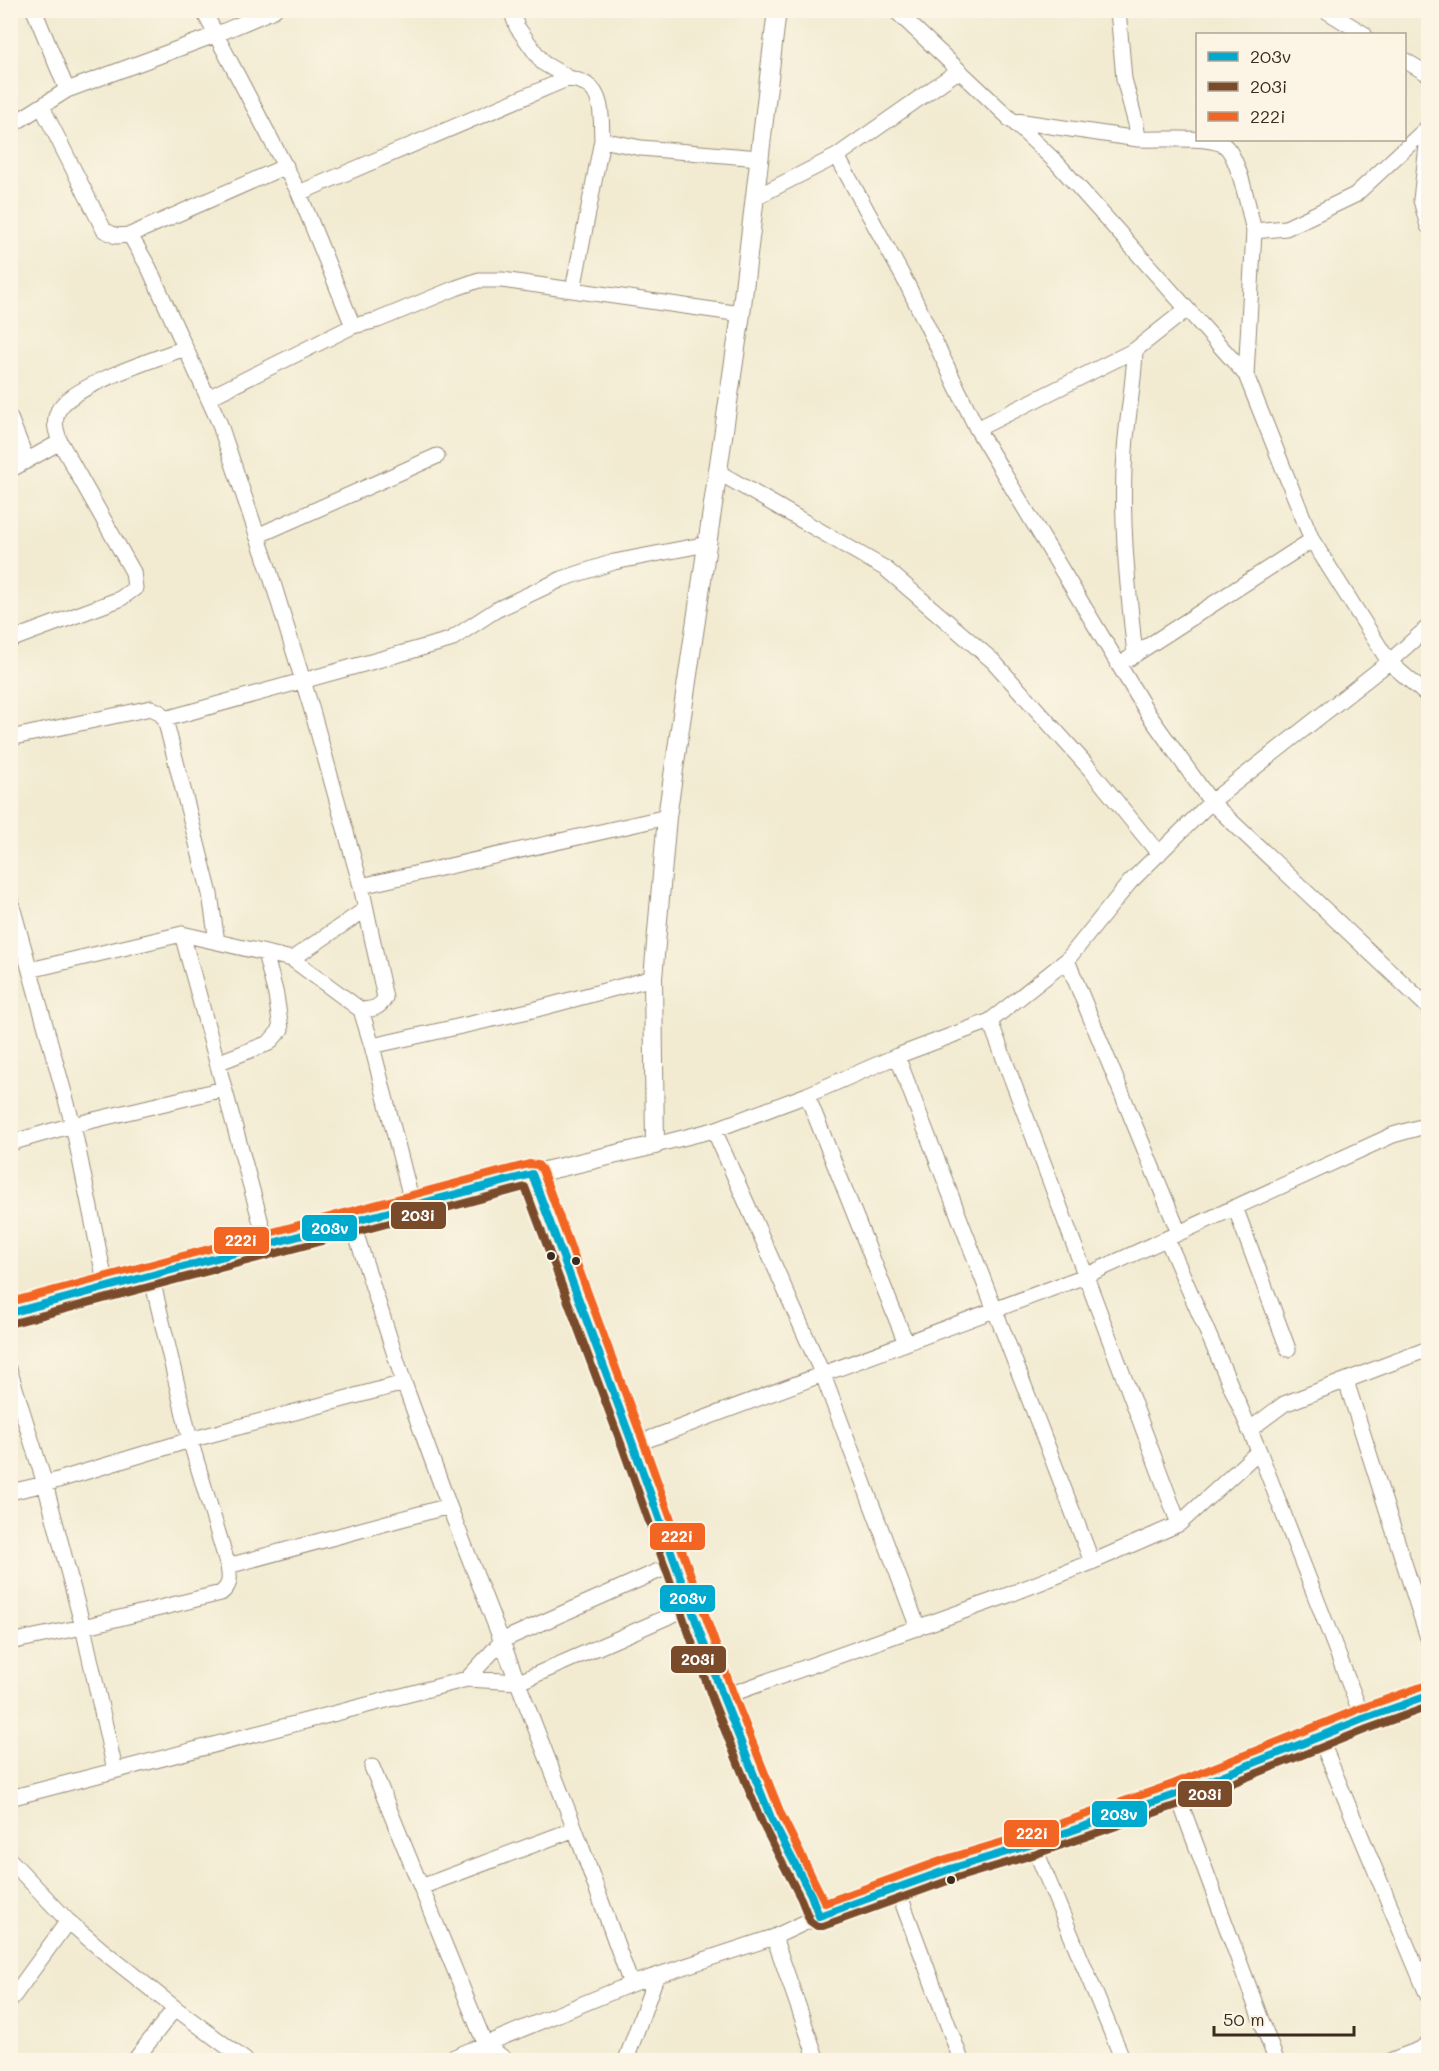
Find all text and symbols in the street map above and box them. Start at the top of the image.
legend [1196,33,1406,141]
text: 203v [1250,44,1291,68]
text: 203i [1250,74,1287,98]
text: 222i [1250,104,1286,128]
line badge: 203i [390,1201,447,1230]
text: 203i [401,1204,435,1225]
line badge: 203v [301,1214,358,1242]
text: 203v [311,1217,349,1238]
line badge: 222i [213,1226,270,1255]
text: 222i [225,1229,257,1250]
unlabelled marker [545,1250,557,1262]
unlabelled marker [570,1255,582,1267]
line badge: 222i [649,1522,706,1551]
text: 222i [661,1525,693,1546]
line badge: 203v [659,1584,716,1613]
text: 203v [669,1587,707,1608]
line badge: 203i [670,1645,727,1674]
text: 203i [681,1648,715,1669]
line badge: 203i [1177,1780,1233,1808]
text: 203i [1188,1783,1222,1804]
line badge: 203v [1091,1800,1148,1828]
text: 203v [1100,1803,1138,1824]
line badge: 222i [1003,1819,1060,1848]
text: 222i [1016,1822,1048,1843]
unlabelled marker [945,1874,957,1886]
scale bar [1214,1999,1354,2037]
text: 50 m [1223,2007,1265,2031]

